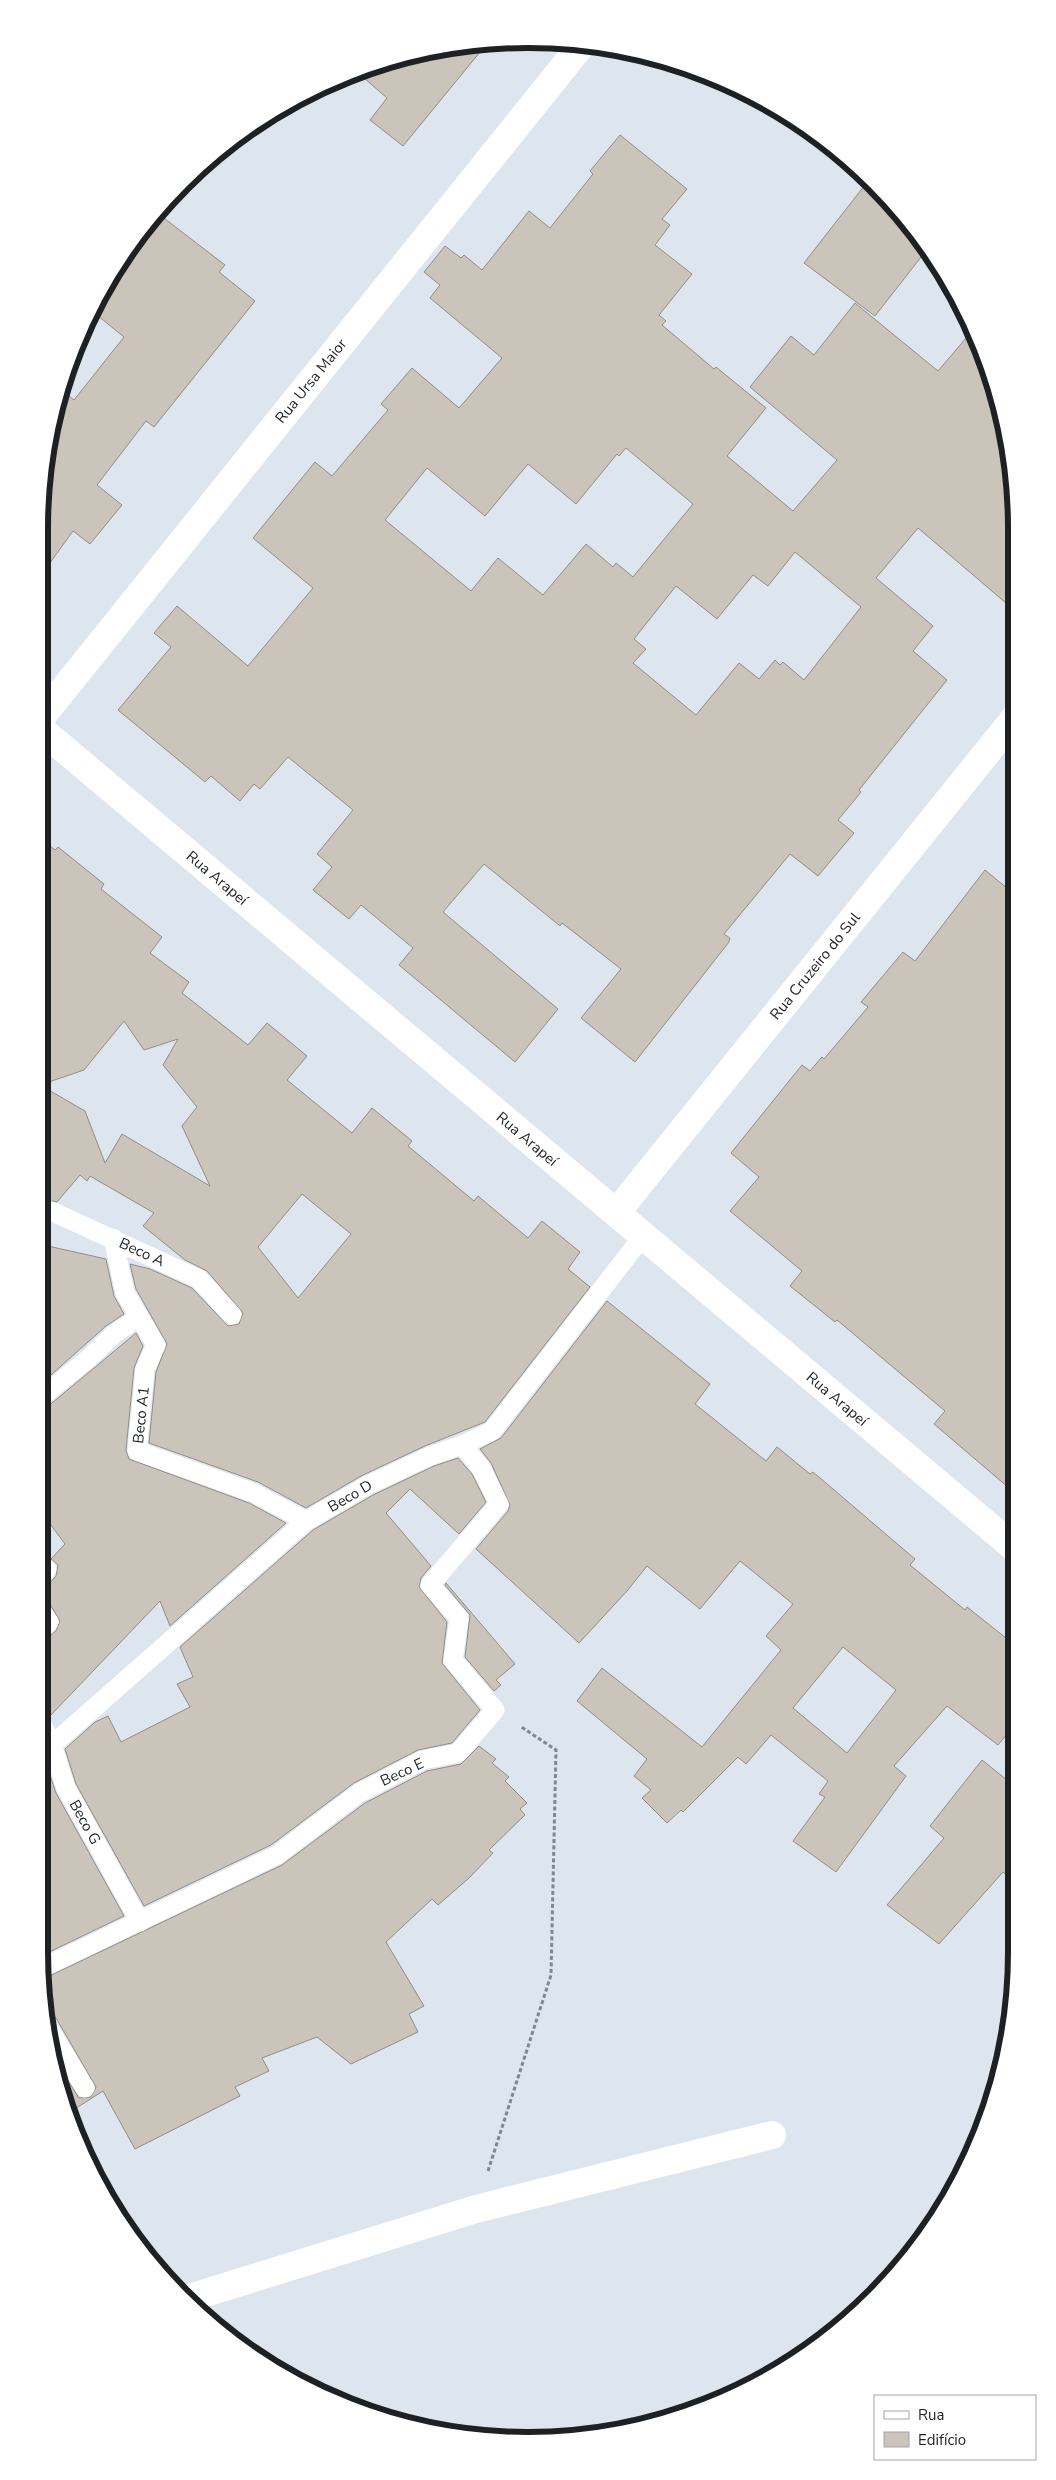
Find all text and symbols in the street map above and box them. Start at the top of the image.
street label: Rua Ursa Maior [271,334,352,427]
street label: Rua Arapeí [182,846,253,911]
street label: Rua Cruzeiro do Sul [765,908,865,1024]
street label: Rua Arapeí [492,1107,563,1172]
street label: Beco A [116,1233,168,1271]
street label: Rua Arapeí [802,1367,873,1432]
street label: Beco A1 [128,1386,154,1444]
street label: Beco D [324,1475,376,1517]
street label: Beco E [377,1753,427,1791]
street label: Beco G [65,1796,105,1848]
legend [874,2395,1036,2460]
text: Rua [918,2405,944,2425]
text: Edifício [918,2430,966,2450]

